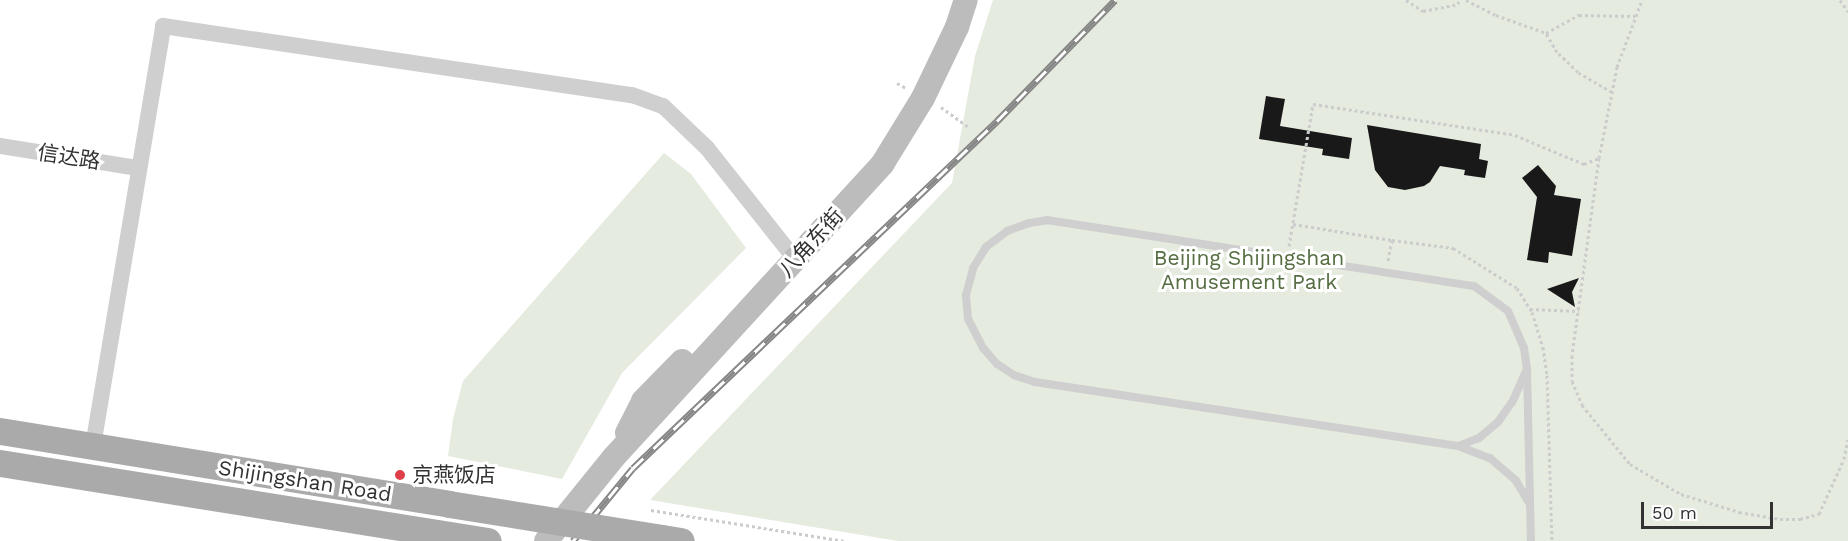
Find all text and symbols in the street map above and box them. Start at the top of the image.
street label: 信达路 [36,140,102,174]
street label: 八角东街 [774,203,848,283]
park label: Beijing Shijingshan Amusement Park [1154,245,1344,295]
street label: Shijingshan Road [217,455,393,507]
place label: 京燕饭店 [412,462,496,488]
marker: 京燕饭店 [393,468,407,482]
scale bar [1644,490,1776,528]
text: 50 m [1652,502,1697,523]

